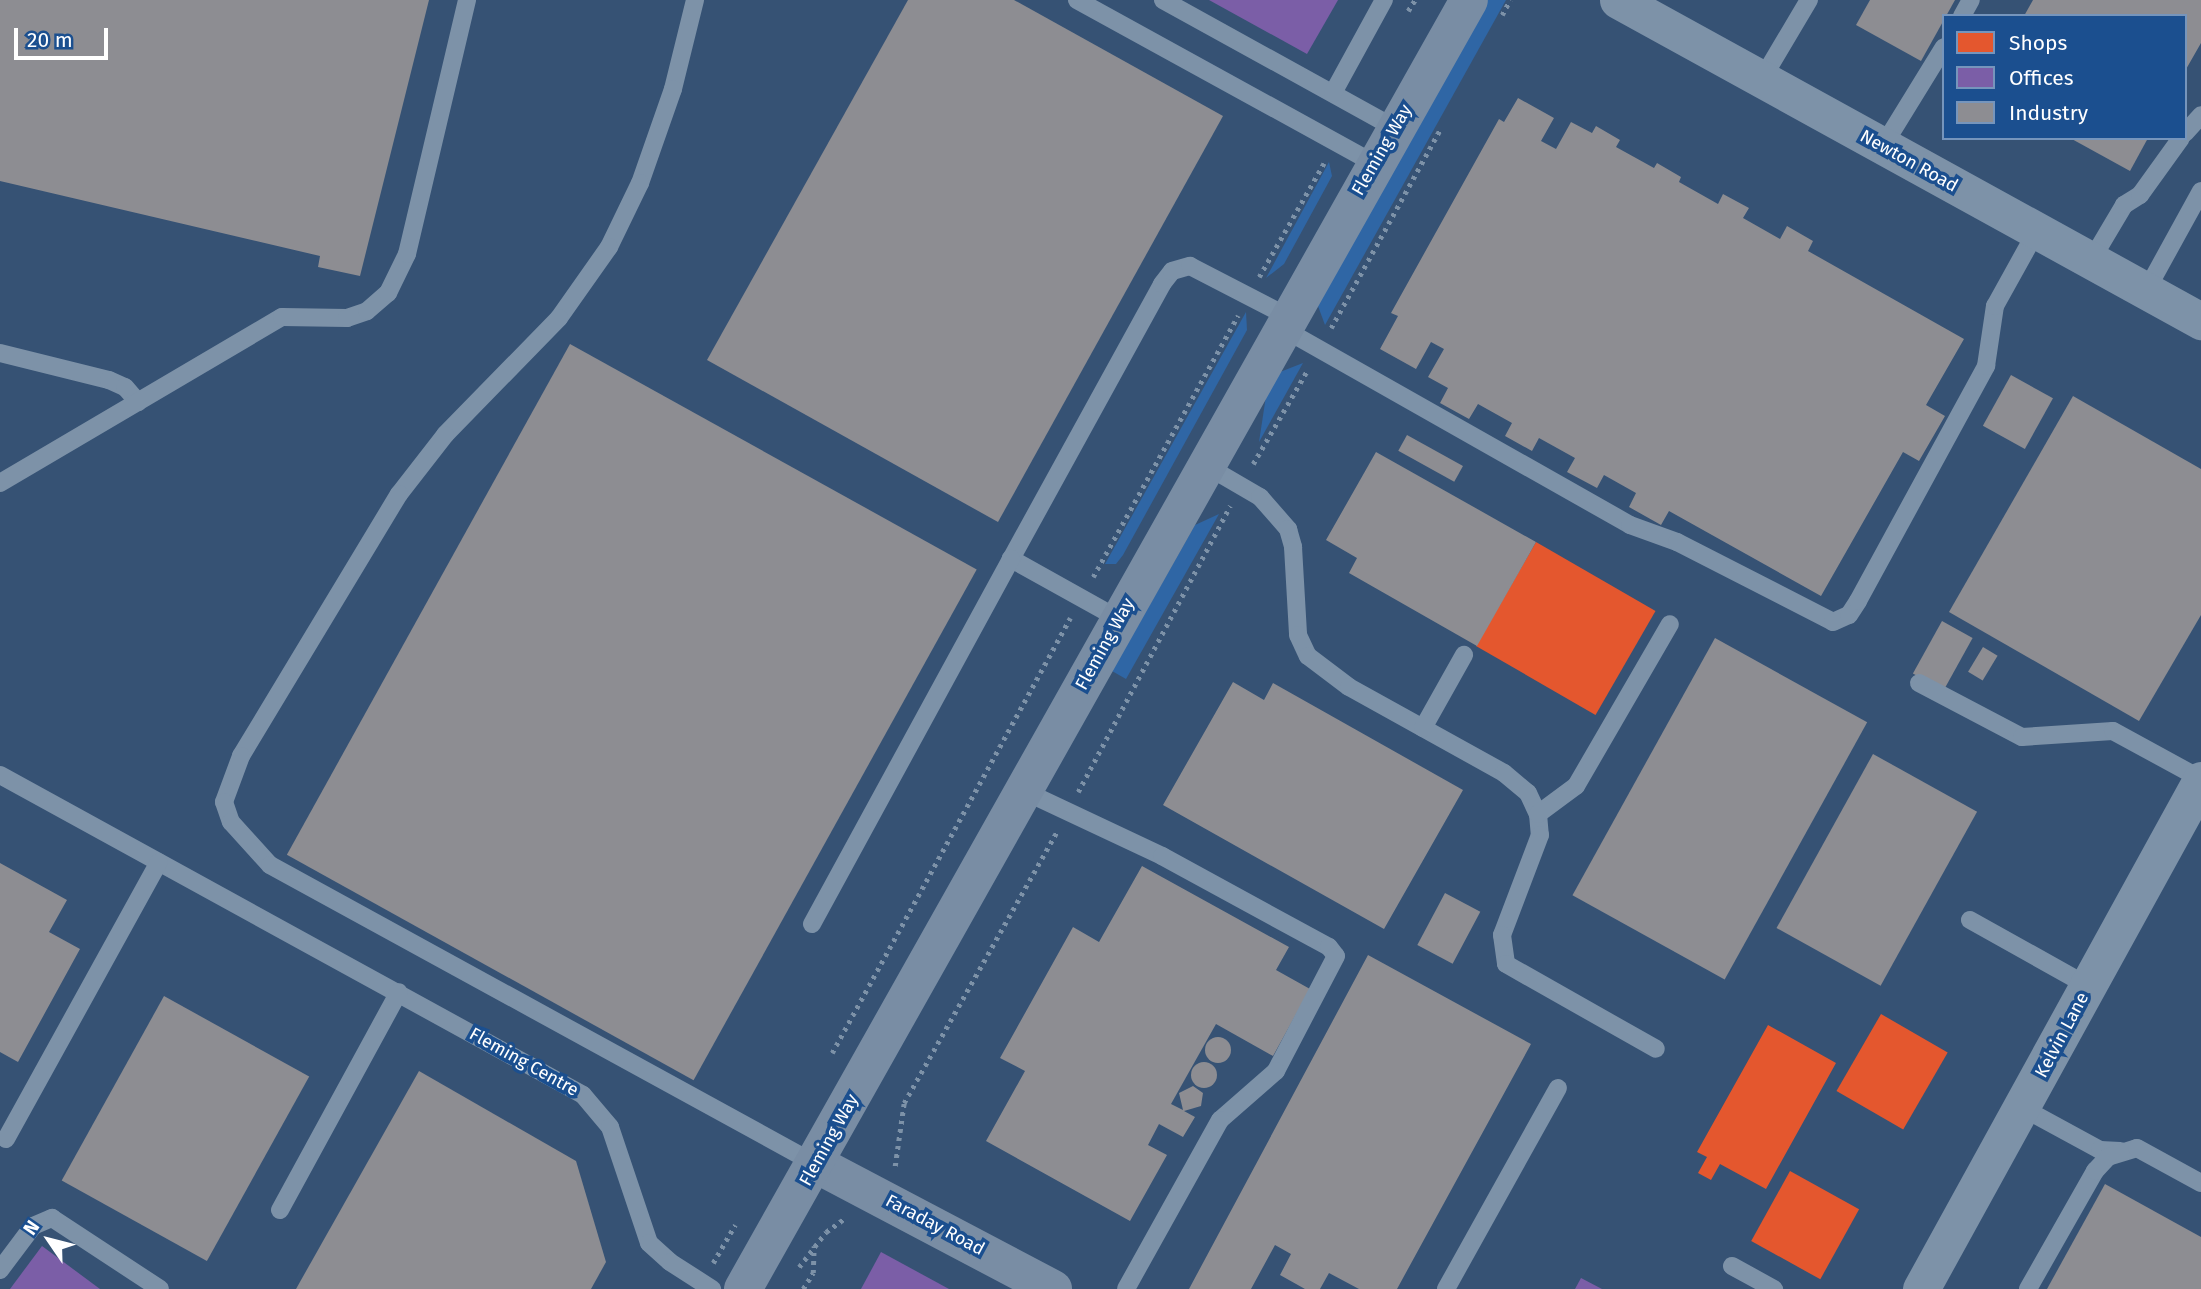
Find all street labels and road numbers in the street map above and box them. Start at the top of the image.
street label: Fleming Way [1347,101,1417,199]
street label: Newton Road [1856,125,1962,197]
street label: Fleming Way [1071,594,1139,694]
street label: Kelvin Lane [2031,989,2093,1081]
street label: Fleming Centre [466,1023,582,1101]
street label: Fleming Way [795,1090,863,1190]
street label: Faraday Road [882,1190,988,1260]

